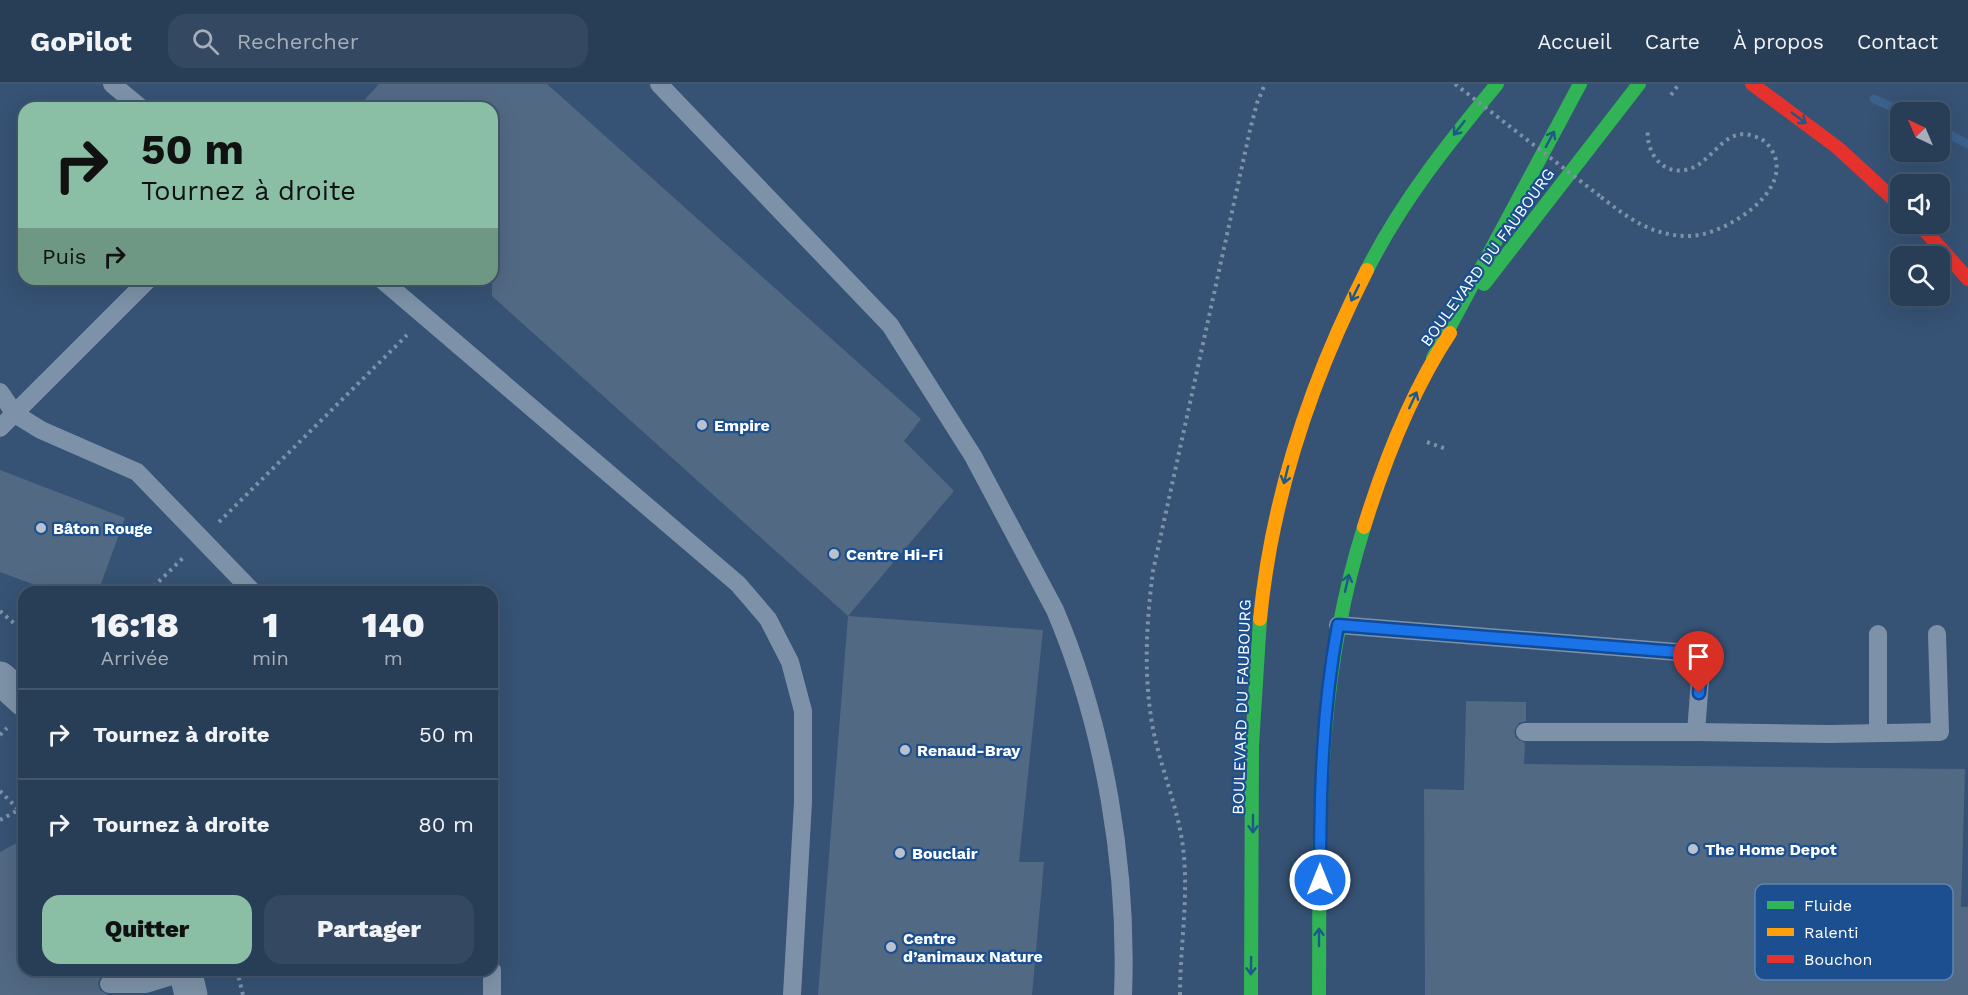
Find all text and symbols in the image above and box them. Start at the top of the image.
search box [168,14,588,68]
text: GoPilot [30,25,132,58]
icon: search [189,25,222,58]
text: Rechercher [237,29,359,54]
text: Accueil [1537,29,1612,54]
text: Carte [1645,29,1700,54]
text: À propos [1733,29,1824,54]
text: Contact [1857,29,1938,54]
north arrow [1890,102,1950,162]
map controls [1890,102,1950,306]
one-way arrow [1791,112,1807,124]
one-way arrow [1452,120,1465,136]
text: 50 m [141,125,244,174]
icon: right [42,126,120,204]
one-way arrow [1545,131,1556,149]
street label: BOULEVARD DU FAUBOURG [1416,165,1558,350]
button: sound [1890,174,1950,234]
text: Tournez à droite [141,175,356,207]
icon: right [98,240,131,273]
text: Puis [42,244,86,269]
button: search [1890,246,1950,306]
one-way arrow [1349,283,1360,301]
one-way arrow [1407,391,1419,409]
place label: Empire [714,416,770,435]
marker: Empire [695,418,709,432]
one-way arrow [1279,465,1291,484]
place label: Bâton Rouge [53,519,153,538]
marker: Bâton Rouge [34,521,48,535]
place label: Centre Hi-Fi [846,545,943,564]
marker: Centre Hi-Fi [827,547,841,561]
one-way arrow [1342,574,1354,593]
street label: BOULEVARD DU FAUBOURG [1228,599,1255,815]
text: 16:18 [91,604,179,646]
text: 1 [262,604,278,646]
text: 140 [362,604,425,646]
pin [1673,631,1724,693]
icon: arrive [1682,640,1715,673]
text: Arrivée [101,646,169,670]
text: min [252,646,289,670]
text: m [384,646,403,670]
icon: right [42,718,75,751]
text: Tournez à droite [93,722,270,747]
text: 50 m [419,722,474,747]
place label: Renaud-Bray [917,741,1021,760]
marker: Renaud-Bray [898,743,912,757]
icon: right [42,808,75,841]
text: Tournez à droite [93,812,270,837]
text: 80 m [418,812,474,837]
one-way arrow [1247,813,1259,833]
place label: The Home Depot [1705,840,1837,859]
marker: The Home Depot [1686,842,1700,856]
place label: Bouclair [912,844,978,863]
marker: Bouclair [893,846,907,860]
position arrow [1288,848,1352,912]
legend [1755,884,1953,980]
button: Quitter [42,895,252,964]
button: Partager [264,895,474,964]
text: Fluide [1804,896,1852,915]
text: Ralenti [1804,923,1859,942]
one-way arrow [1313,927,1325,947]
place label: Centre d’animaux Nature [903,929,1043,966]
marker: Centre d’animaux Nature [884,940,898,954]
text: Bouchon [1804,950,1872,969]
one-way arrow [1246,955,1257,975]

